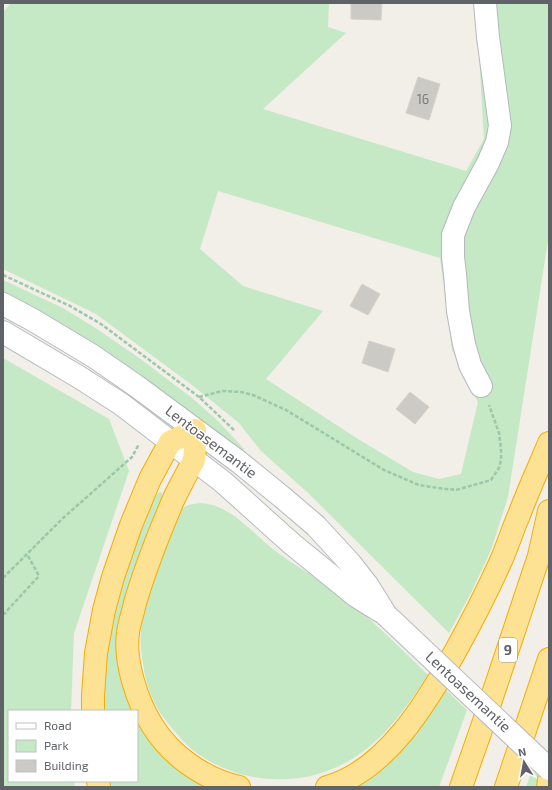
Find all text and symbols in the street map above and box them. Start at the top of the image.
house number: 16 [417,91,429,107]
street label: Lentoasemantie [162,401,261,482]
road number: 9 [499,638,517,662]
street label: Lentoasemantie [422,647,515,735]
legend [8,710,138,782]
text: Road [44,718,72,732]
text: Park [44,738,69,752]
north arrow [504,742,544,782]
text: N [517,745,527,759]
text: Building [44,758,89,772]

